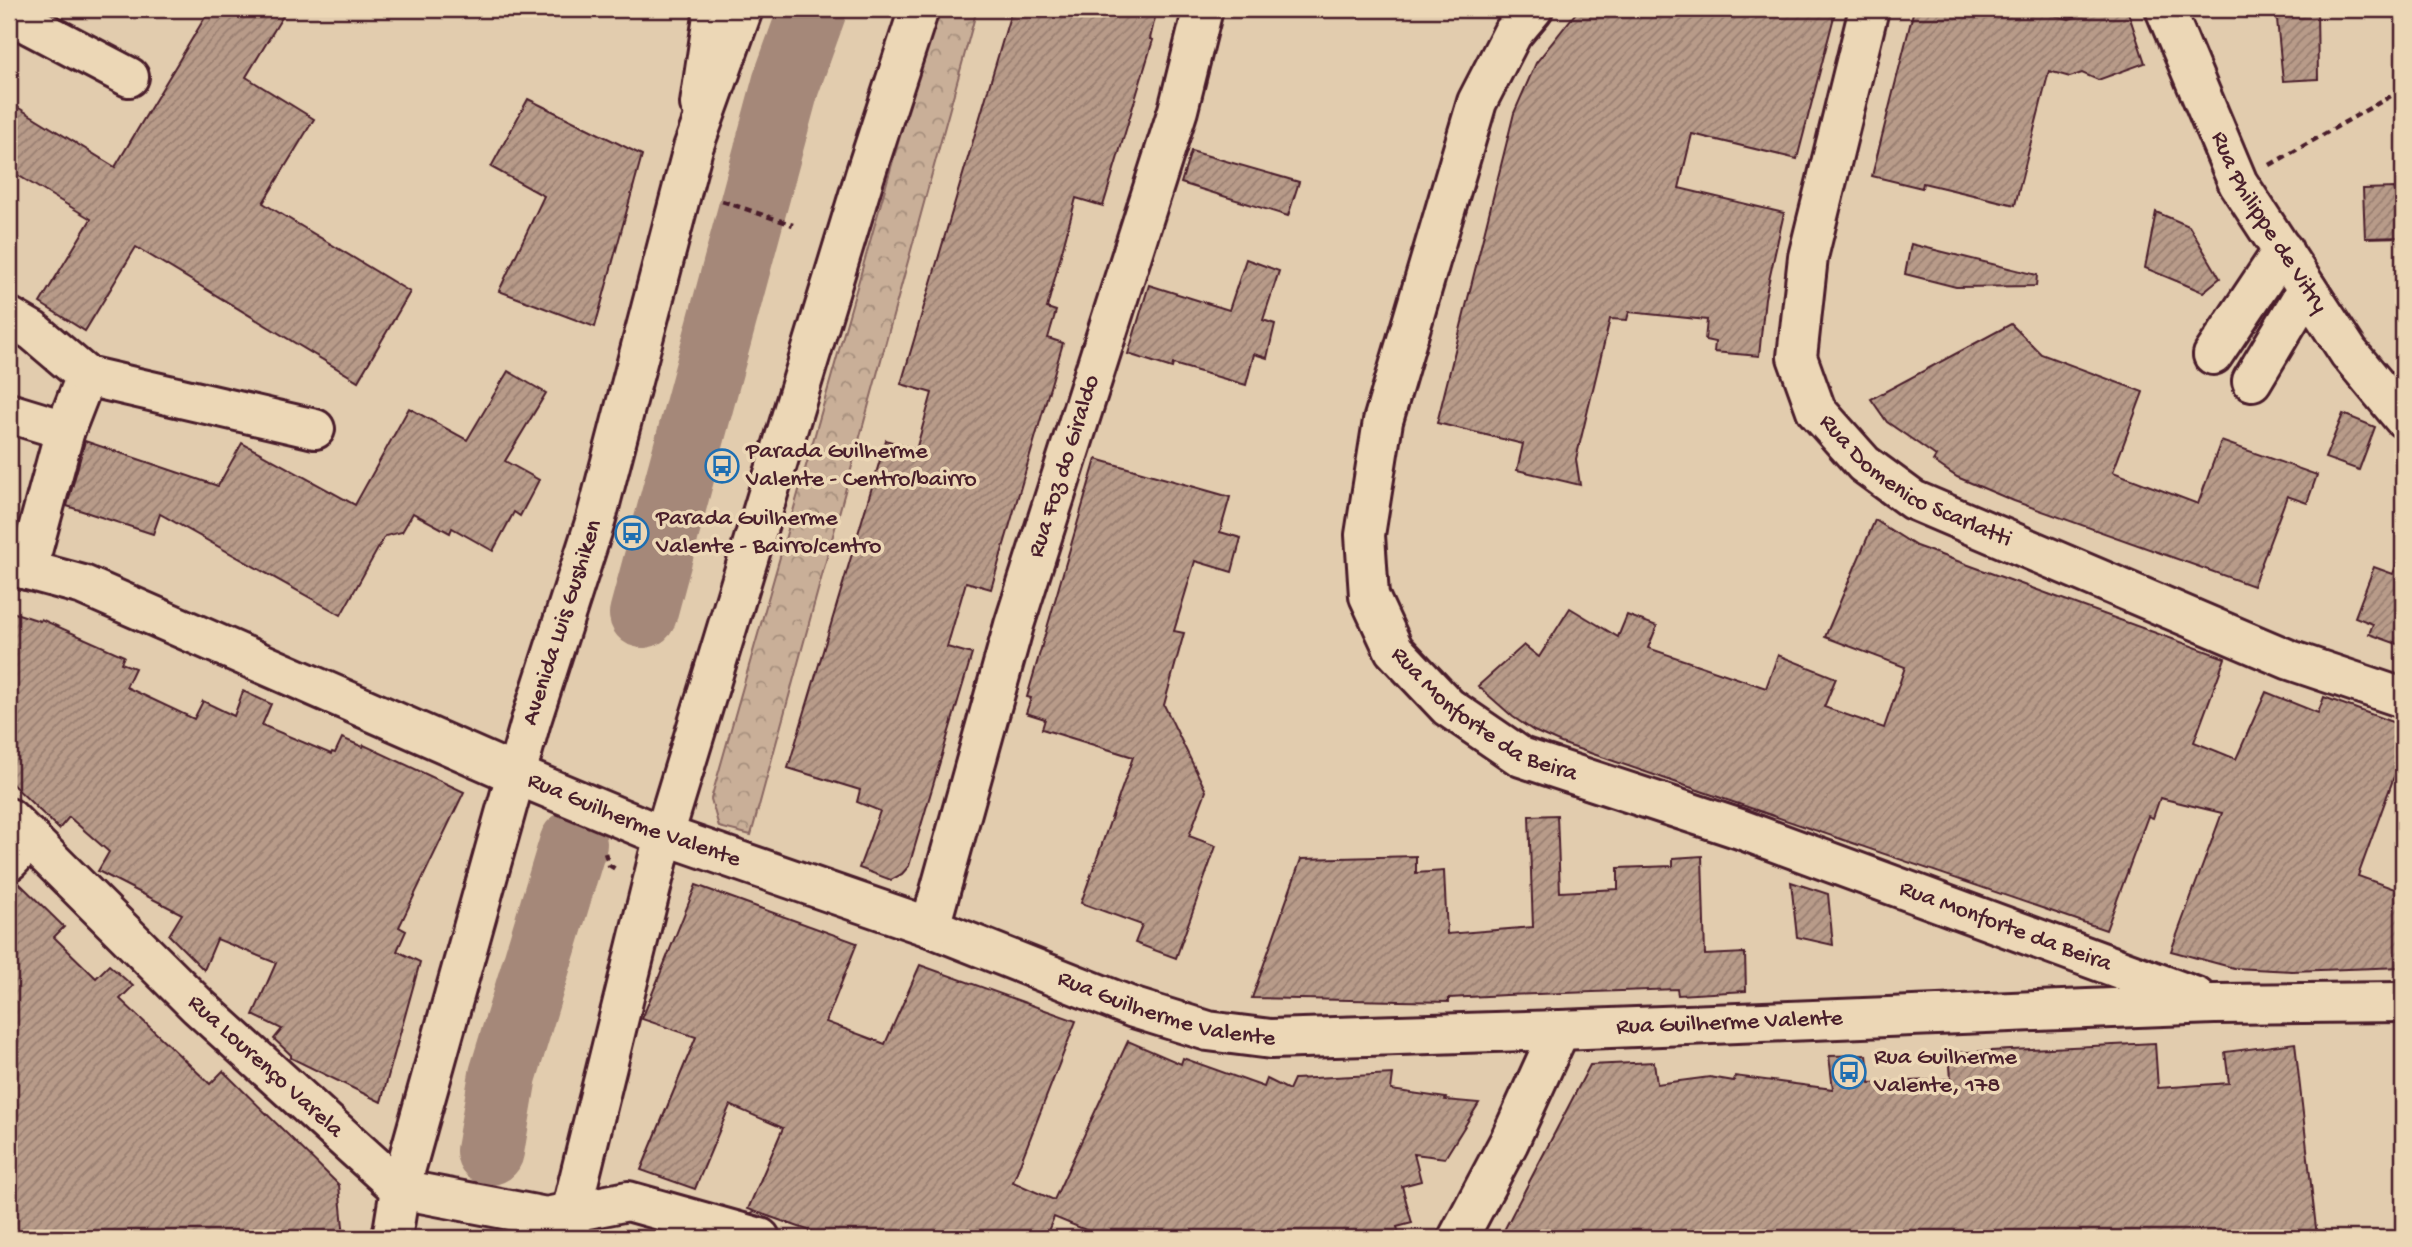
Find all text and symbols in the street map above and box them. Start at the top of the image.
street label: Rua Philippe de Vitry [2204,127,2334,319]
street label: Rua Foz do Giraldo [1022,371,1107,561]
street label: Rua Domenico Scarlatti [1812,408,2016,555]
place label: Parada Guilherme Valente - Centro/bairro [745,438,977,495]
bus stop icon: Parada Guilherme Valente - Centro/bairro [703,447,741,485]
place label: Parada Guilherme Valente - Bairro/centro [655,505,882,562]
bus stop icon: Parada Guilherme Valente - Bairro/centro [613,514,651,552]
street label: Avenida Luis Gushiken [516,516,609,729]
street label: Rua Monforte da Beira [1384,641,1582,789]
street label: Rua Guilherme Valente [523,766,745,875]
street label: Rua Monforte da Beira [1895,874,2116,979]
street label: Rua Guilherme Valente [1053,964,1278,1054]
street label: Rua Lourenço Varela [181,989,349,1145]
street label: Rua Guilherme Valente [1616,1004,1844,1042]
place label: Rua Guilherme Valente, 178 [1873,1044,2018,1101]
bus stop icon: Rua Guilherme Valente, 178 [1830,1053,1868,1091]

